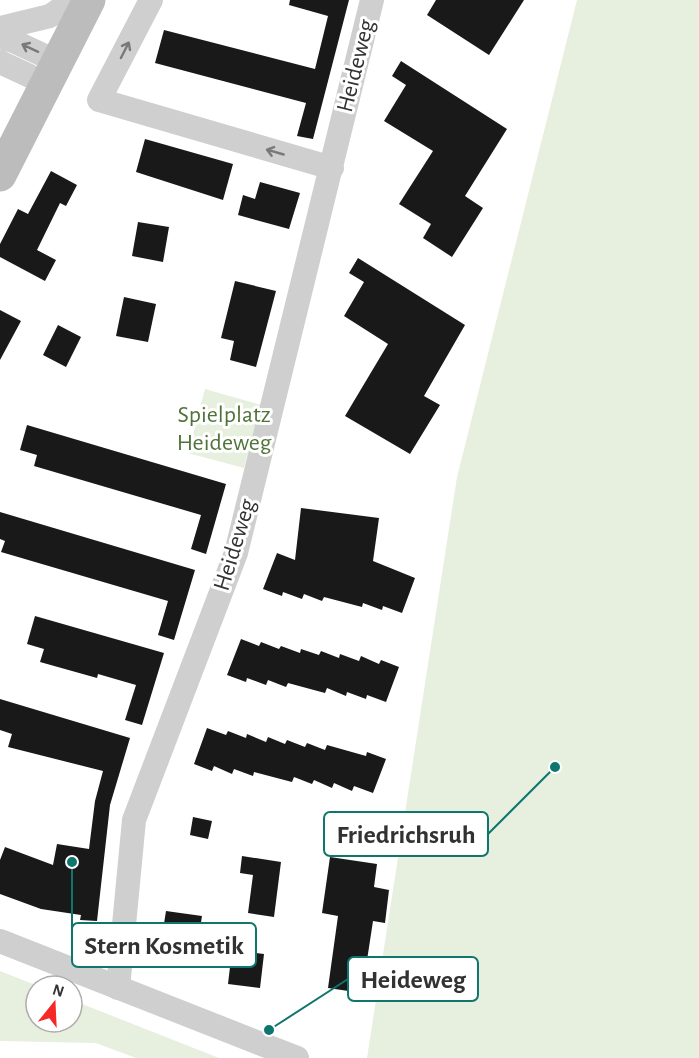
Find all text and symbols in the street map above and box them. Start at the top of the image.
street label: Heideweg [333,17,379,115]
one-way arrow [21,42,39,54]
one-way arrow [120,42,131,60]
one-way arrow [266,145,285,157]
park label: Spielplatz Heideweg [177,403,272,455]
street label: Heideweg [210,496,260,594]
callout: Friedrichsruh [324,812,488,856]
text: Friedrichsruh [336,822,476,848]
callout: Stern Kosmetik [72,923,256,967]
text: Stern Kosmetik [84,933,244,959]
callout: Heideweg [348,957,478,1001]
text: Heideweg [360,967,467,993]
north arrow [24,974,84,1034]
text: N [51,981,66,1000]

